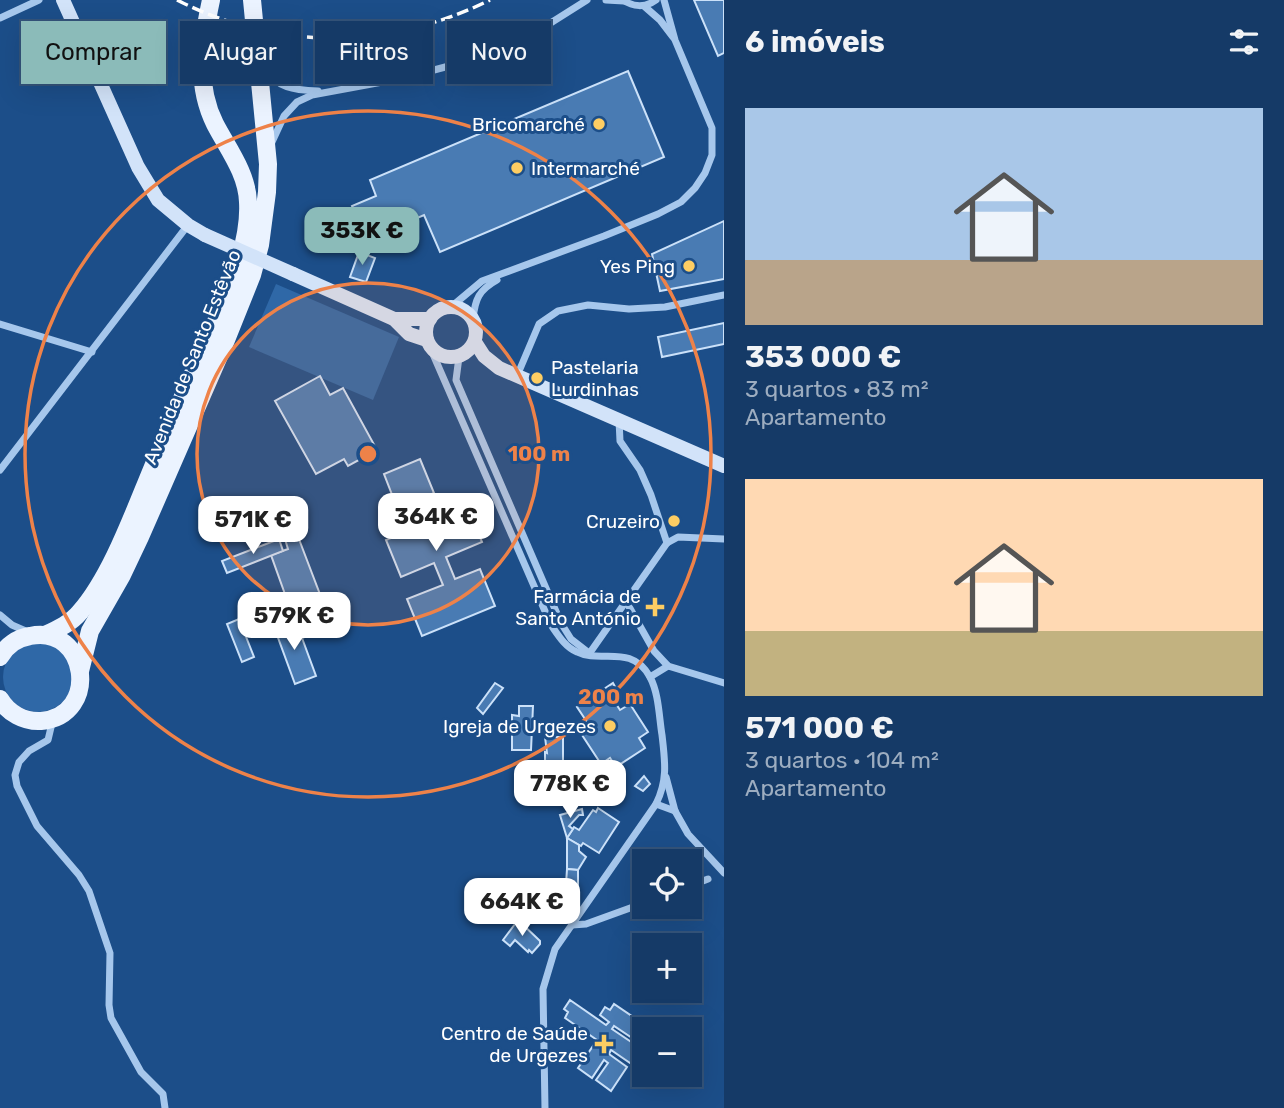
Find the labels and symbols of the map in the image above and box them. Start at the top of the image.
place label: Bricomarché [472,113,585,136]
marker: Bricomarché [591,116,607,132]
place label: Intermarché [531,157,640,180]
marker: Intermarché [509,160,525,176]
pin: 353K € [305,208,419,267]
street label: Avenida de Santo Estêvão [138,246,246,468]
place label: Yes Ping [600,255,675,278]
marker: Yes Ping [681,258,697,274]
place label: Pastelaria Lurdinhas [551,356,639,401]
marker: Pastelaria Lurdinhas [529,370,545,386]
text: 100 m [508,441,570,466]
centre of rings [356,442,380,466]
pin: 364K € [379,494,493,553]
pin: 571K € [196,496,310,556]
place label: Cruzeiro [586,510,660,533]
marker: Cruzeiro [666,513,682,529]
place label: Farmácia de Santo António [515,585,641,630]
pin: 579K € [237,592,351,652]
marker: Farmácia de Santo António [647,599,663,615]
text: 200 m [578,684,644,709]
place label: Igreja de Urgezes [443,715,596,738]
marker: Igreja de Urgezes [602,718,618,734]
pin: 778K € [513,760,627,820]
pin: 664K € [465,878,579,938]
place label: Centro de Saúde de Urgezes [441,1022,588,1067]
marker: Centro de Saúde de Urgezes [594,1034,614,1054]

